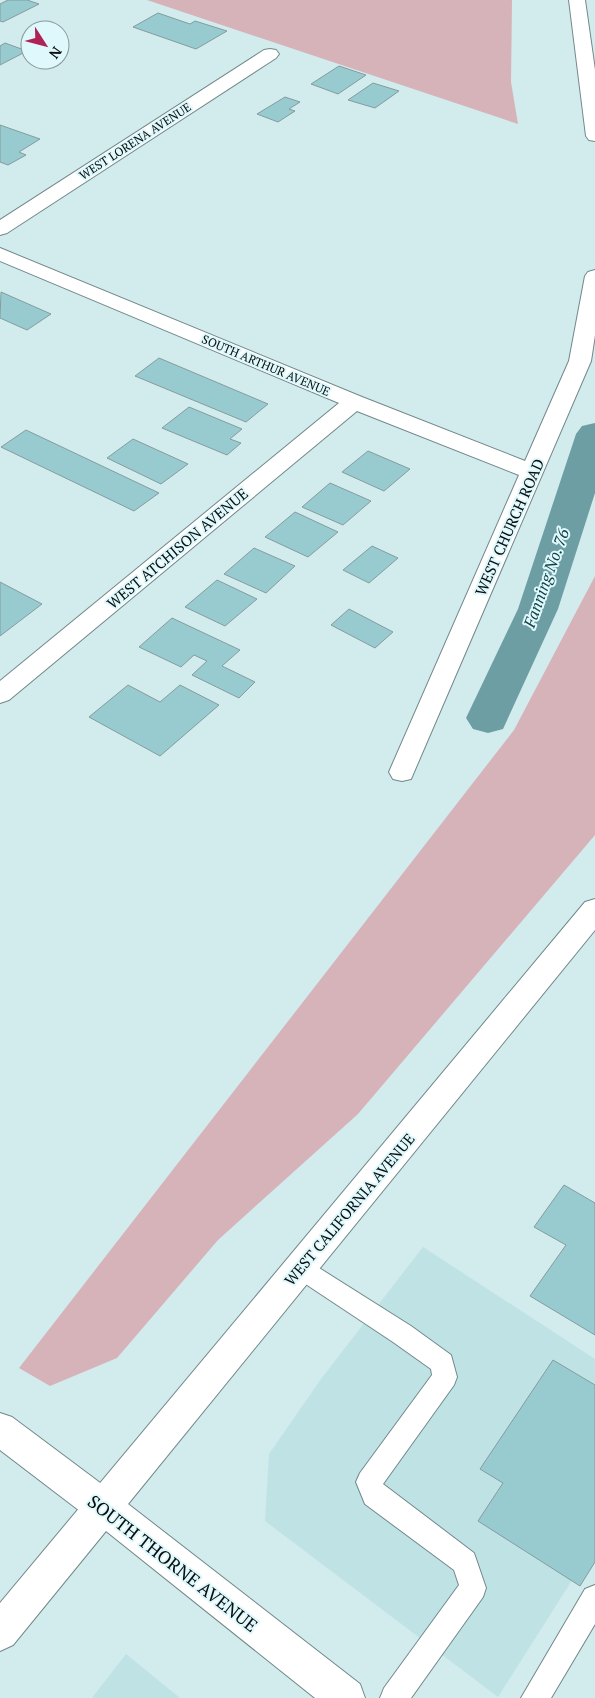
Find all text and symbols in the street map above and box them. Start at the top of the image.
north arrow [20,20,70,70]
text: N [45,43,67,63]
street label: WEST LORENA AVENUE [76,99,194,183]
street label: SOUTH ARTHUR AVENUE [200,331,332,399]
street label: WEST CHURCH ROAD [470,455,548,599]
street label: WEST ATCHISON AVENUE [102,483,252,613]
water label: Fanning No. 76 [518,525,574,631]
street label: WEST CALIFORNIA AVENUE [279,1129,419,1289]
street label: SOUTH THORNE AVENUE [83,1489,263,1637]

